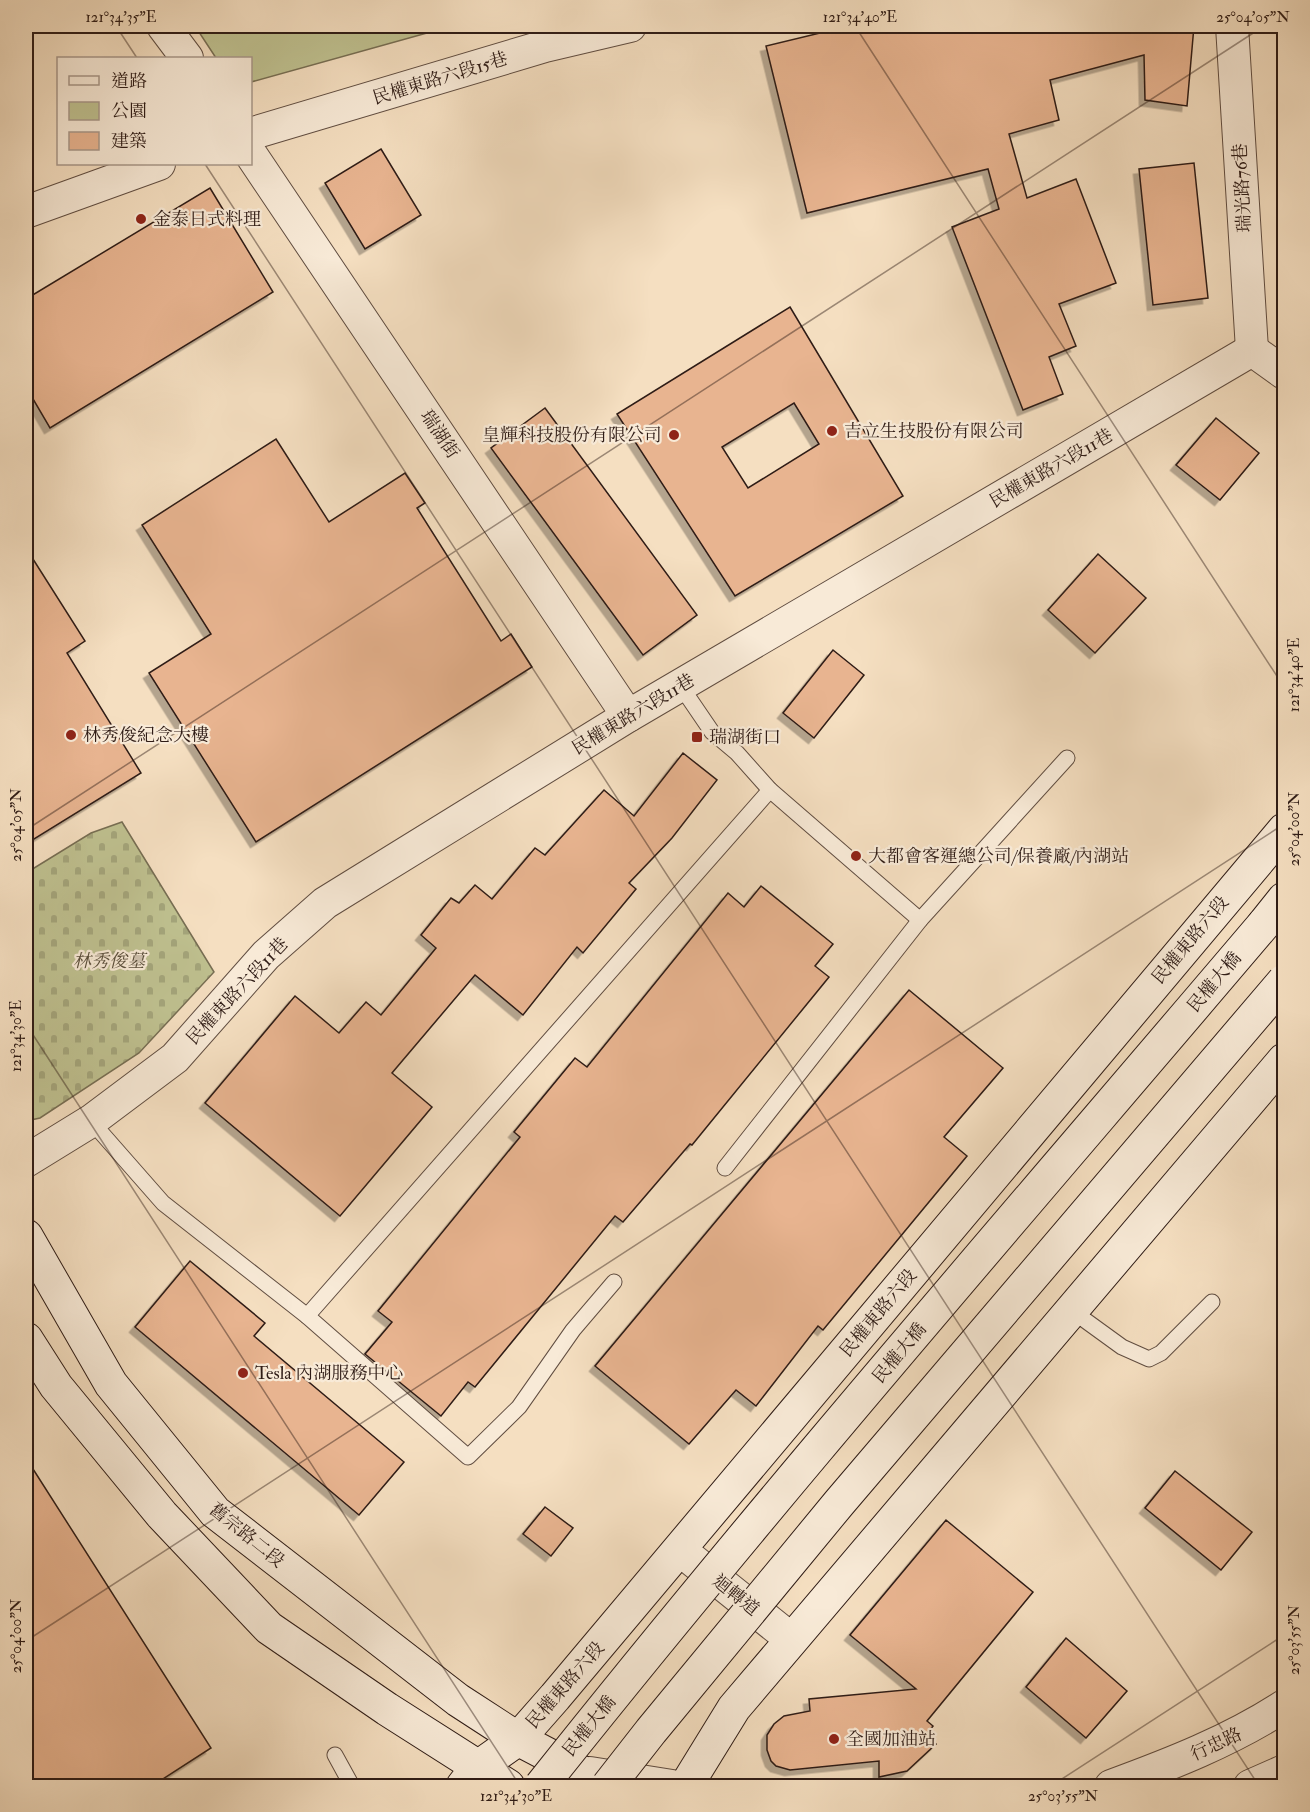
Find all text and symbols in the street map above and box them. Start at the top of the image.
text: 121°34'35"E [86,8,157,27]
text: 121°34'40"E [823,8,897,27]
text: 25°04'05"N [1216,8,1290,27]
street label: 民權東路六段15巷 [370,47,511,110]
legend [57,57,252,165]
text: 道路 [111,70,147,93]
text: 公園 [111,100,147,123]
text: 建築 [111,130,147,153]
street label: 瑞光路76巷 [1229,143,1256,233]
place label: 金泰日式料理 [153,208,261,231]
marker: 金泰日式料理 [134,212,148,226]
street label: 瑞湖街 [415,405,464,463]
place label: 吉立生技股份有限公司 [844,420,1024,443]
place label: 皇輝科技股份有限公司 [482,424,662,447]
marker: 吉立生技股份有限公司 [825,424,839,438]
street label: 民權東路六段11巷 [985,424,1117,513]
marker: 皇輝科技股份有限公司 [667,428,681,442]
text: 121°34'40"E [1285,638,1304,712]
street label: 民權東路六段11巷 [568,669,699,760]
place label: 林秀俊紀念大樓 [83,724,209,747]
place label: 瑞湖街口 [709,726,781,749]
marker: 林秀俊紀念大樓 [64,728,78,742]
marker: 瑞湖街口 [690,730,704,744]
text: 25°04'05"N [7,788,26,862]
text: 25°04'00"N [1285,791,1304,866]
place label: 大都會客運總公司/保養廠/內湖站 [868,845,1129,868]
marker: 大都會客運總公司/保養廠/內湖站 [849,849,863,863]
street label: 民權東路六段 [1147,892,1234,989]
street label: 民權東路六段11巷 [182,933,293,1050]
street label: 民權大橋 [1182,947,1246,1017]
park label: 林秀俊墓 [73,950,148,973]
text: 121°34'30"E [7,1000,26,1072]
street label: 民權東路六段 [835,1265,922,1362]
street label: 民權大橋 [867,1318,931,1388]
place label: Tesla 內湖服務中心 [255,1362,404,1385]
marker: Tesla 內湖服務中心 [236,1366,250,1380]
street label: 舊宗路二段 [204,1498,289,1573]
street label: 迴轉道 [707,1569,764,1621]
text: 25°04'00"N [7,1598,26,1673]
text: 25°03'55"N [1285,1604,1304,1675]
street label: 民權東路六段 [521,1637,609,1734]
street label: 民權大橋 [558,1691,621,1762]
street label: 行忠路 [1187,1723,1246,1766]
place label: 全國加油站 [846,1728,936,1751]
marker: 全國加油站 [827,1732,841,1746]
text: 121°34'30"E [480,1787,552,1806]
text: 25°03'55"N [1028,1787,1099,1806]

